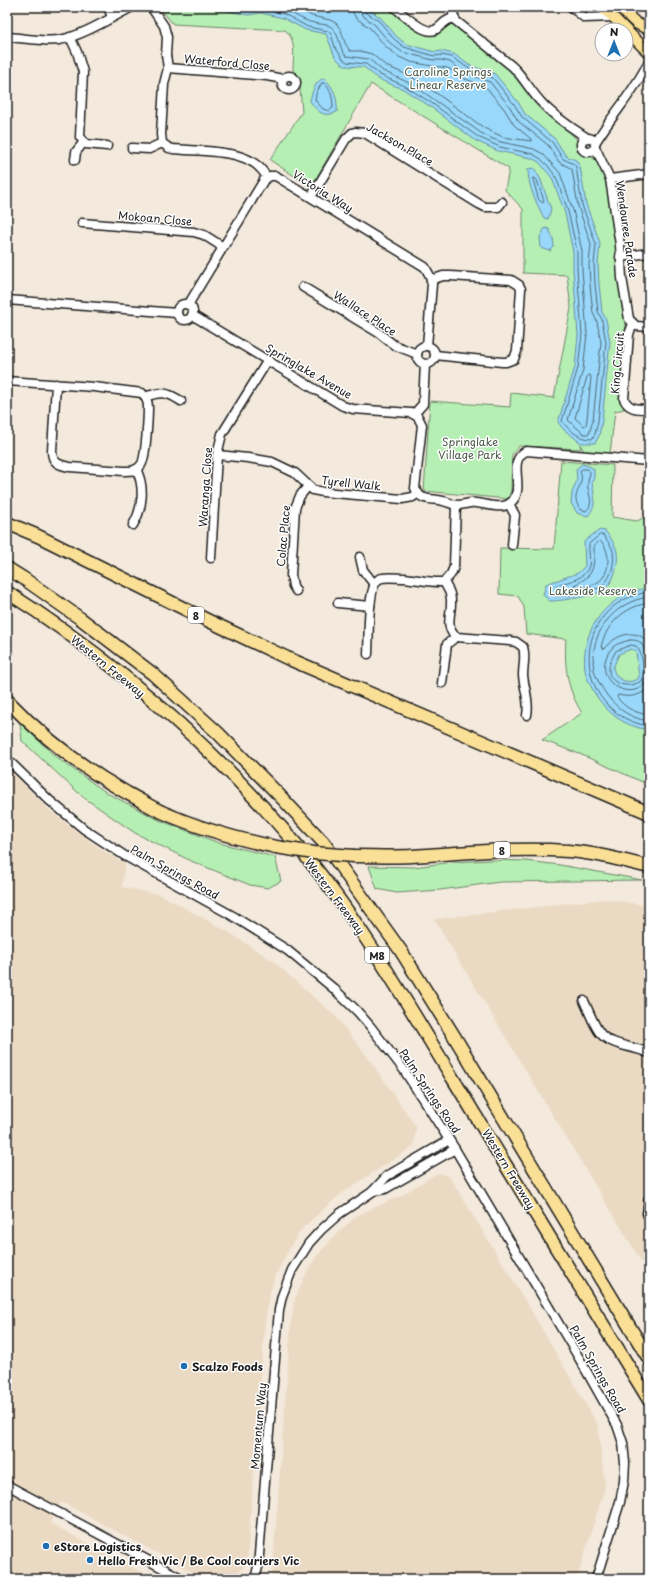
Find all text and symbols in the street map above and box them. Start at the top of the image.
north arrow [594,22,634,62]
text: N [610,23,619,40]
street label: Waterford Close [183,50,271,74]
park label: Caroline Springs Linear Reserve [404,63,492,93]
street label: Jackson Place [364,118,437,170]
street label: Victoria Way [289,166,357,216]
street label: Wendouree Parade [612,179,642,279]
street label: Mokoan Close [117,206,193,230]
street label: Wallace Place [330,286,400,340]
street label: King Circuit [606,331,628,395]
street label: Springlake Avenue [262,339,356,403]
park label: Springlake Village Park [438,433,502,463]
street label: Waranga Close [194,446,216,528]
street label: Tyrell Walk [320,471,382,495]
street label: Colac Place [272,504,294,567]
park label: Lakeside Reserve [549,582,637,599]
road number: 8 [188,607,204,623]
street label: Western Freeway [67,631,149,701]
street label: Palm Springs Road [128,841,222,903]
road number: 8 [494,842,510,858]
street label: Western Freeway [301,855,369,937]
road number: M8 [365,947,389,963]
street label: Palm Springs Road [395,1045,465,1137]
street label: Western Freeway [478,1126,540,1212]
street label: Palm Springs Road [566,1322,630,1416]
place label: Scalzo Foods [192,1358,263,1375]
marker: Scalzo Foods [179,1361,189,1371]
street label: Momentum Way [246,1382,270,1470]
place label: eStore Logistics [54,1538,142,1555]
marker: eStore Logistics [41,1541,51,1551]
place label: Hello Fresh Vic / Be Cool couriers Vic [98,1552,299,1569]
marker: Hello Fresh Vic / Be Cool couriers Vic [85,1555,95,1565]

